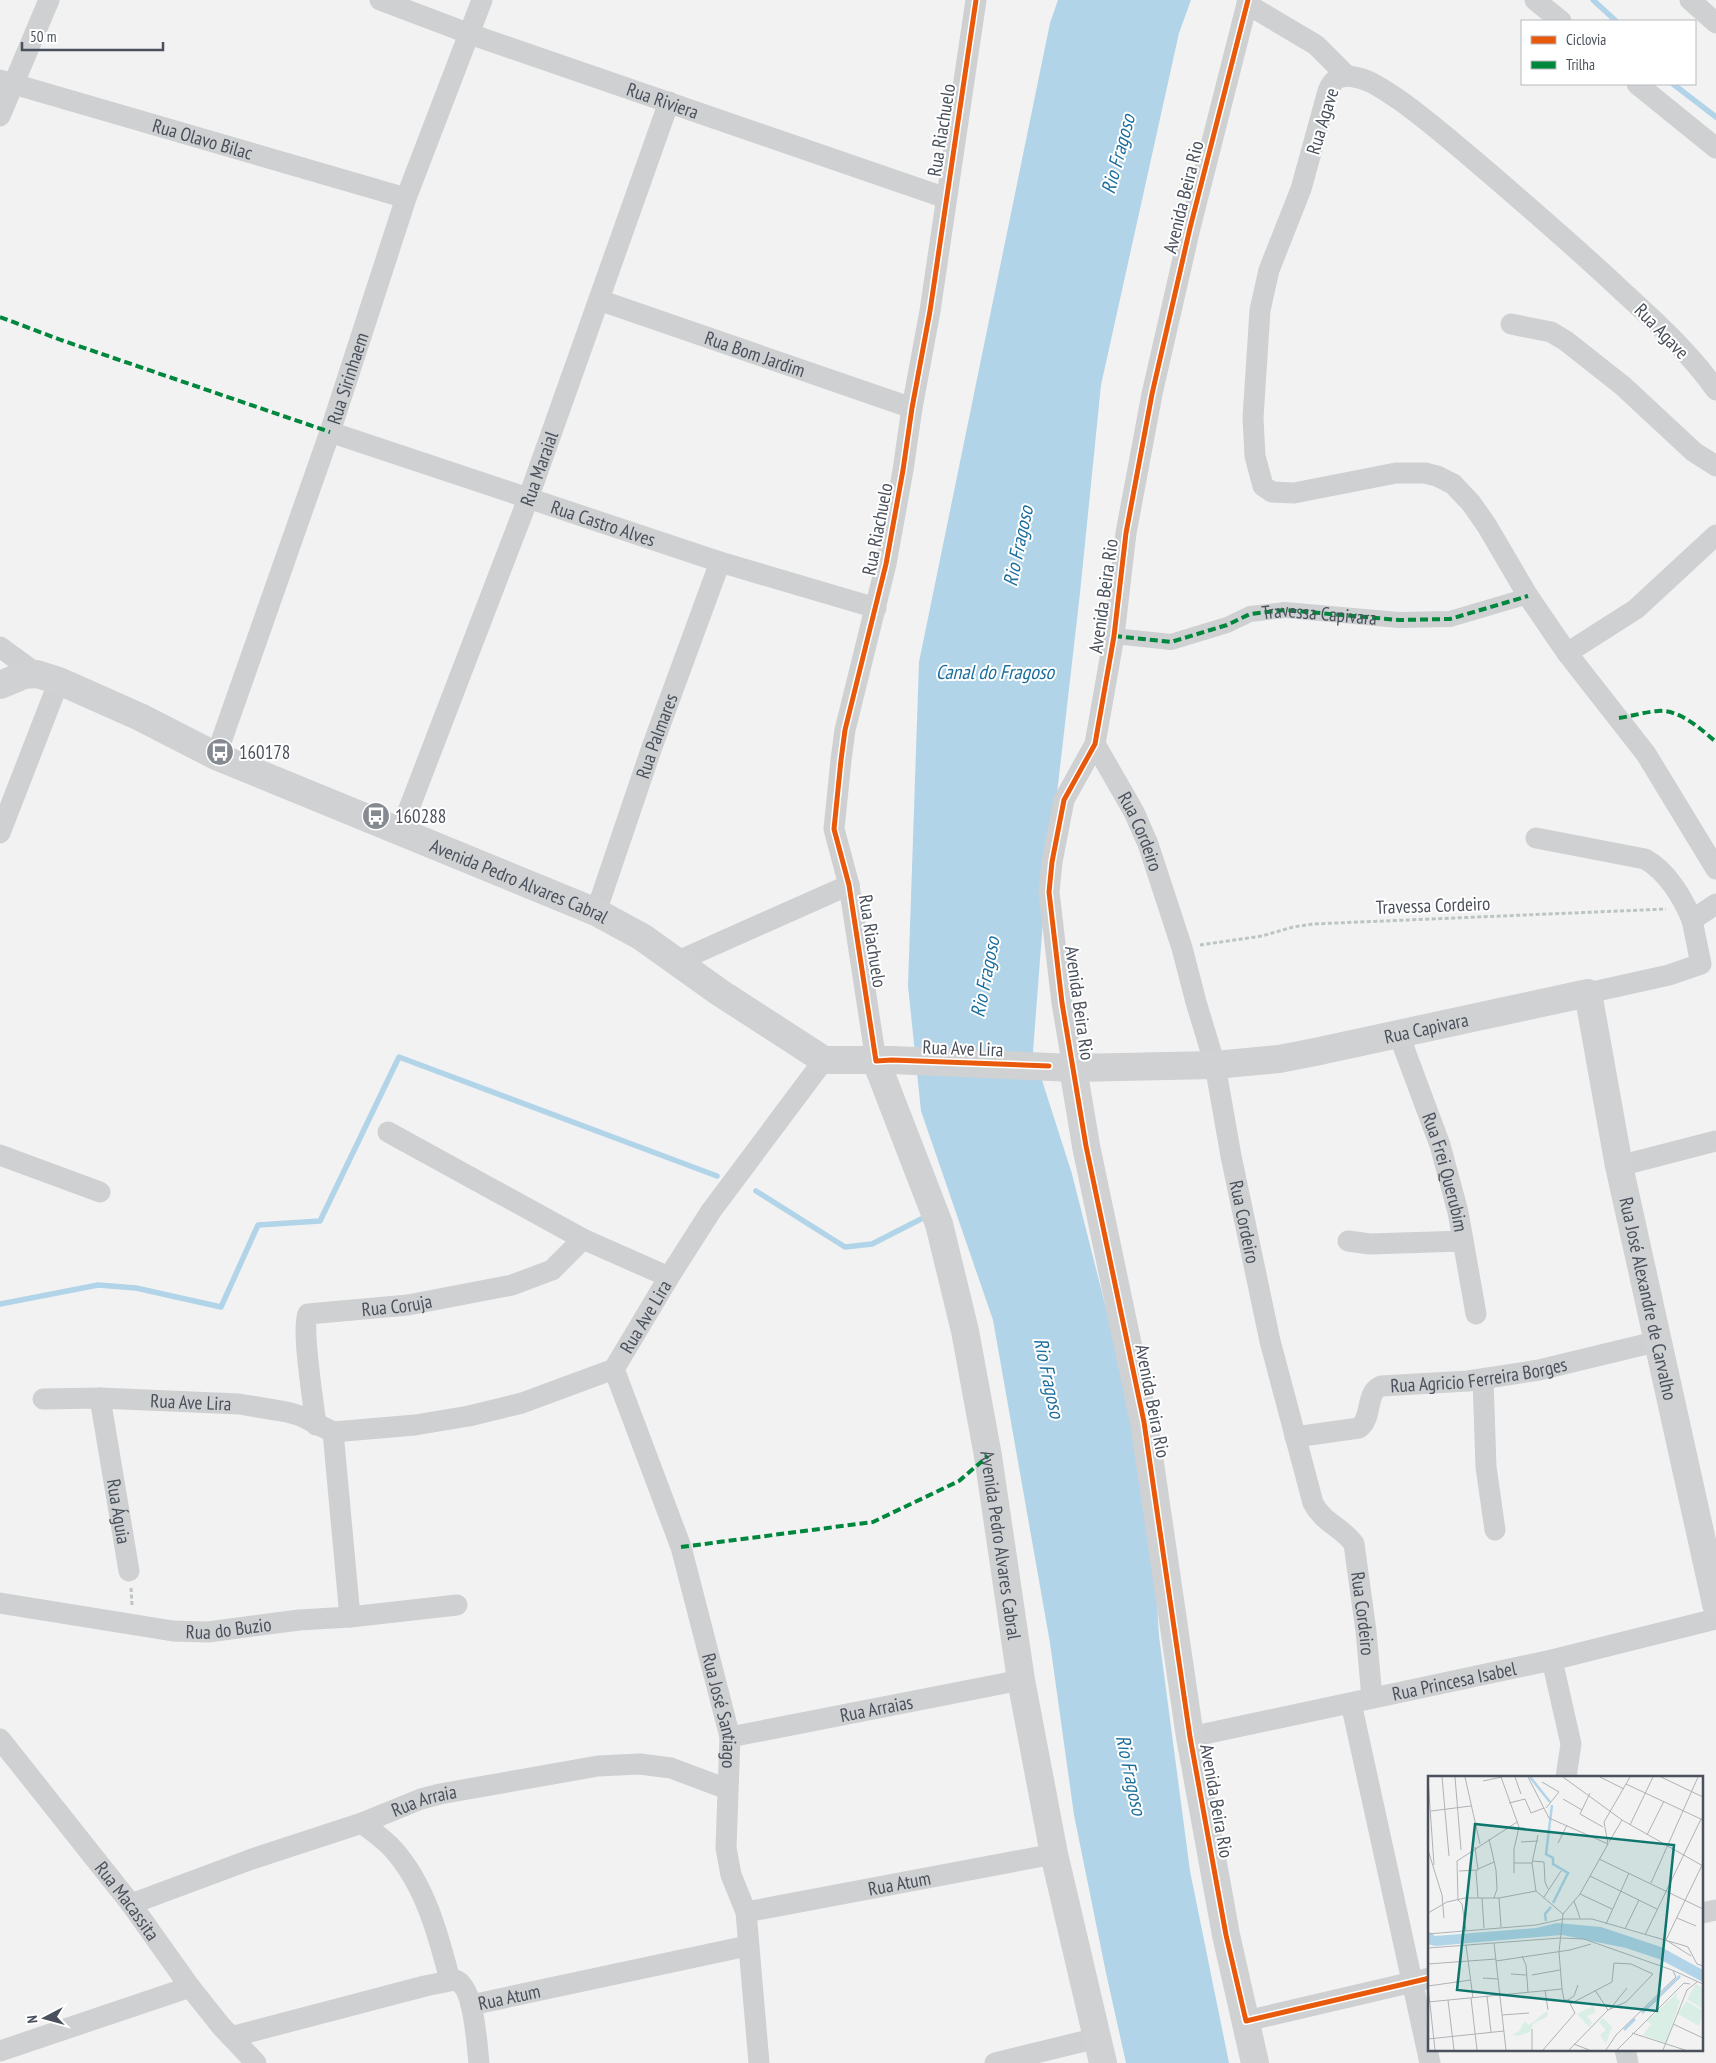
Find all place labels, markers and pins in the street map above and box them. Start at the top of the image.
bus stop icon: 160178 [205,737,235,767]
place label: 160178 [239,740,290,764]
bus stop icon: 160288 [361,801,391,831]
place label: 160288 [395,804,446,828]

